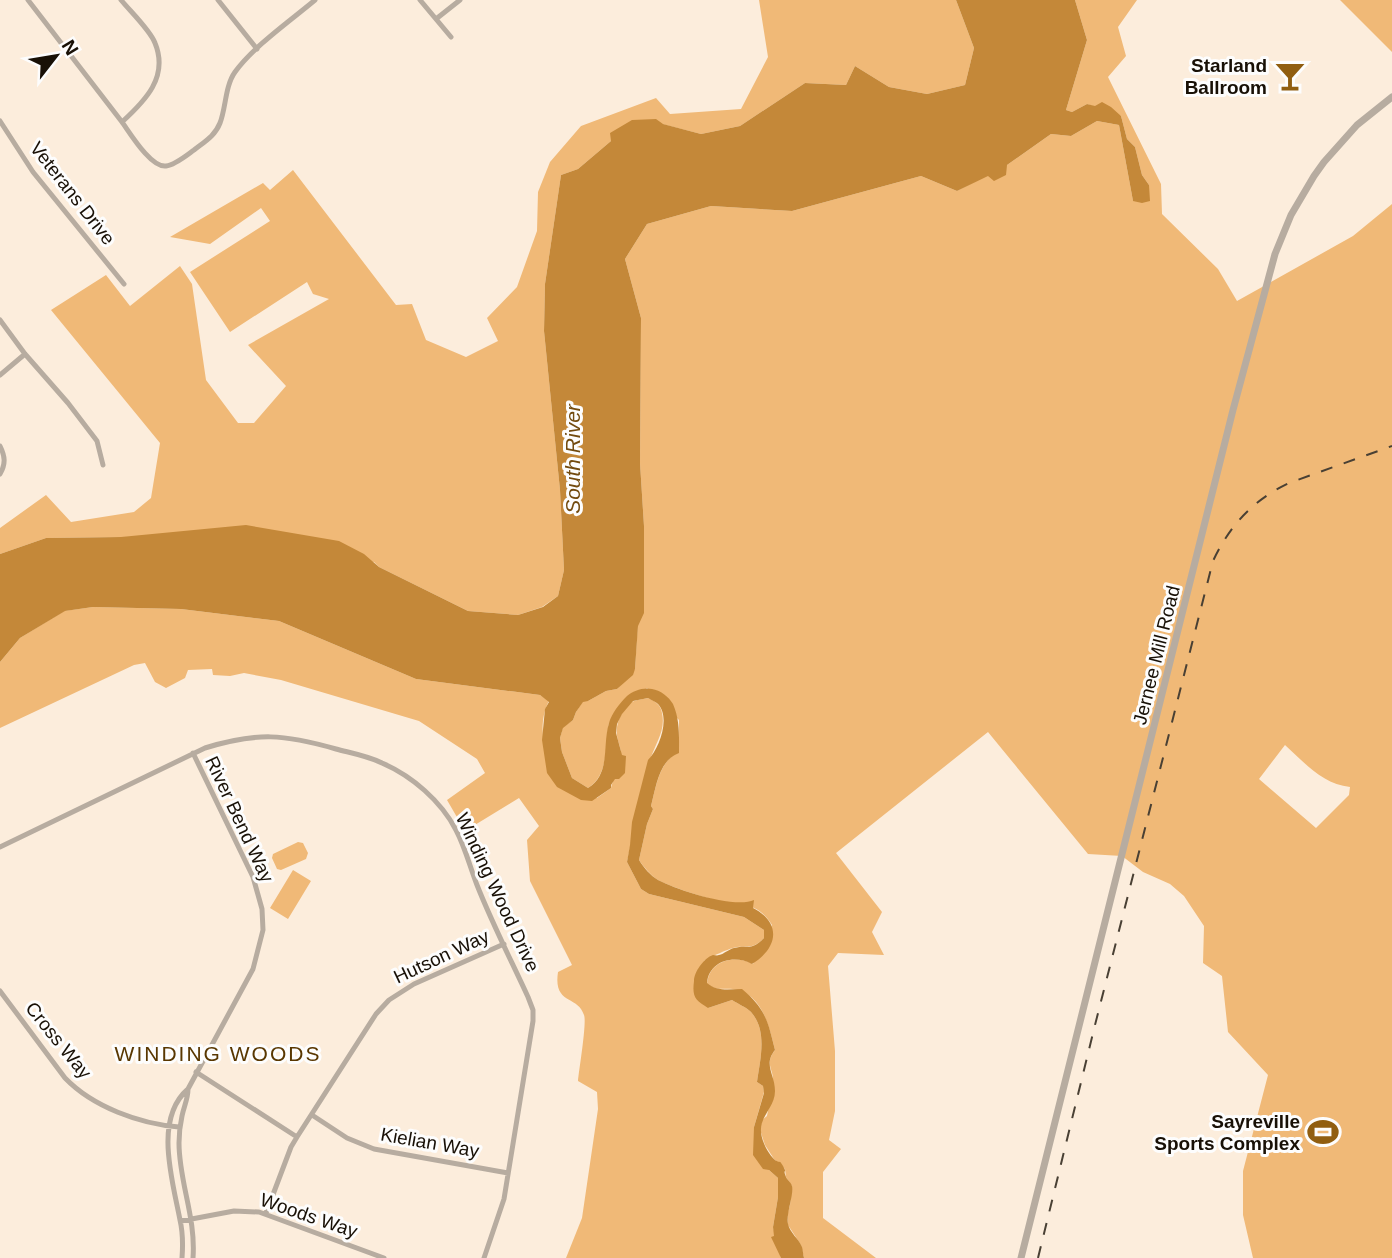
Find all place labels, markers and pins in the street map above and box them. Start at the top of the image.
place label: Starland Ballroom [1185,55,1267,98]
bar icon: Starland Ballroom [1273,59,1307,93]
place label: Sayreville Sports Complex [1154,1111,1300,1154]
sports icon: Sayreville Sports Complex [1306,1115,1340,1149]

